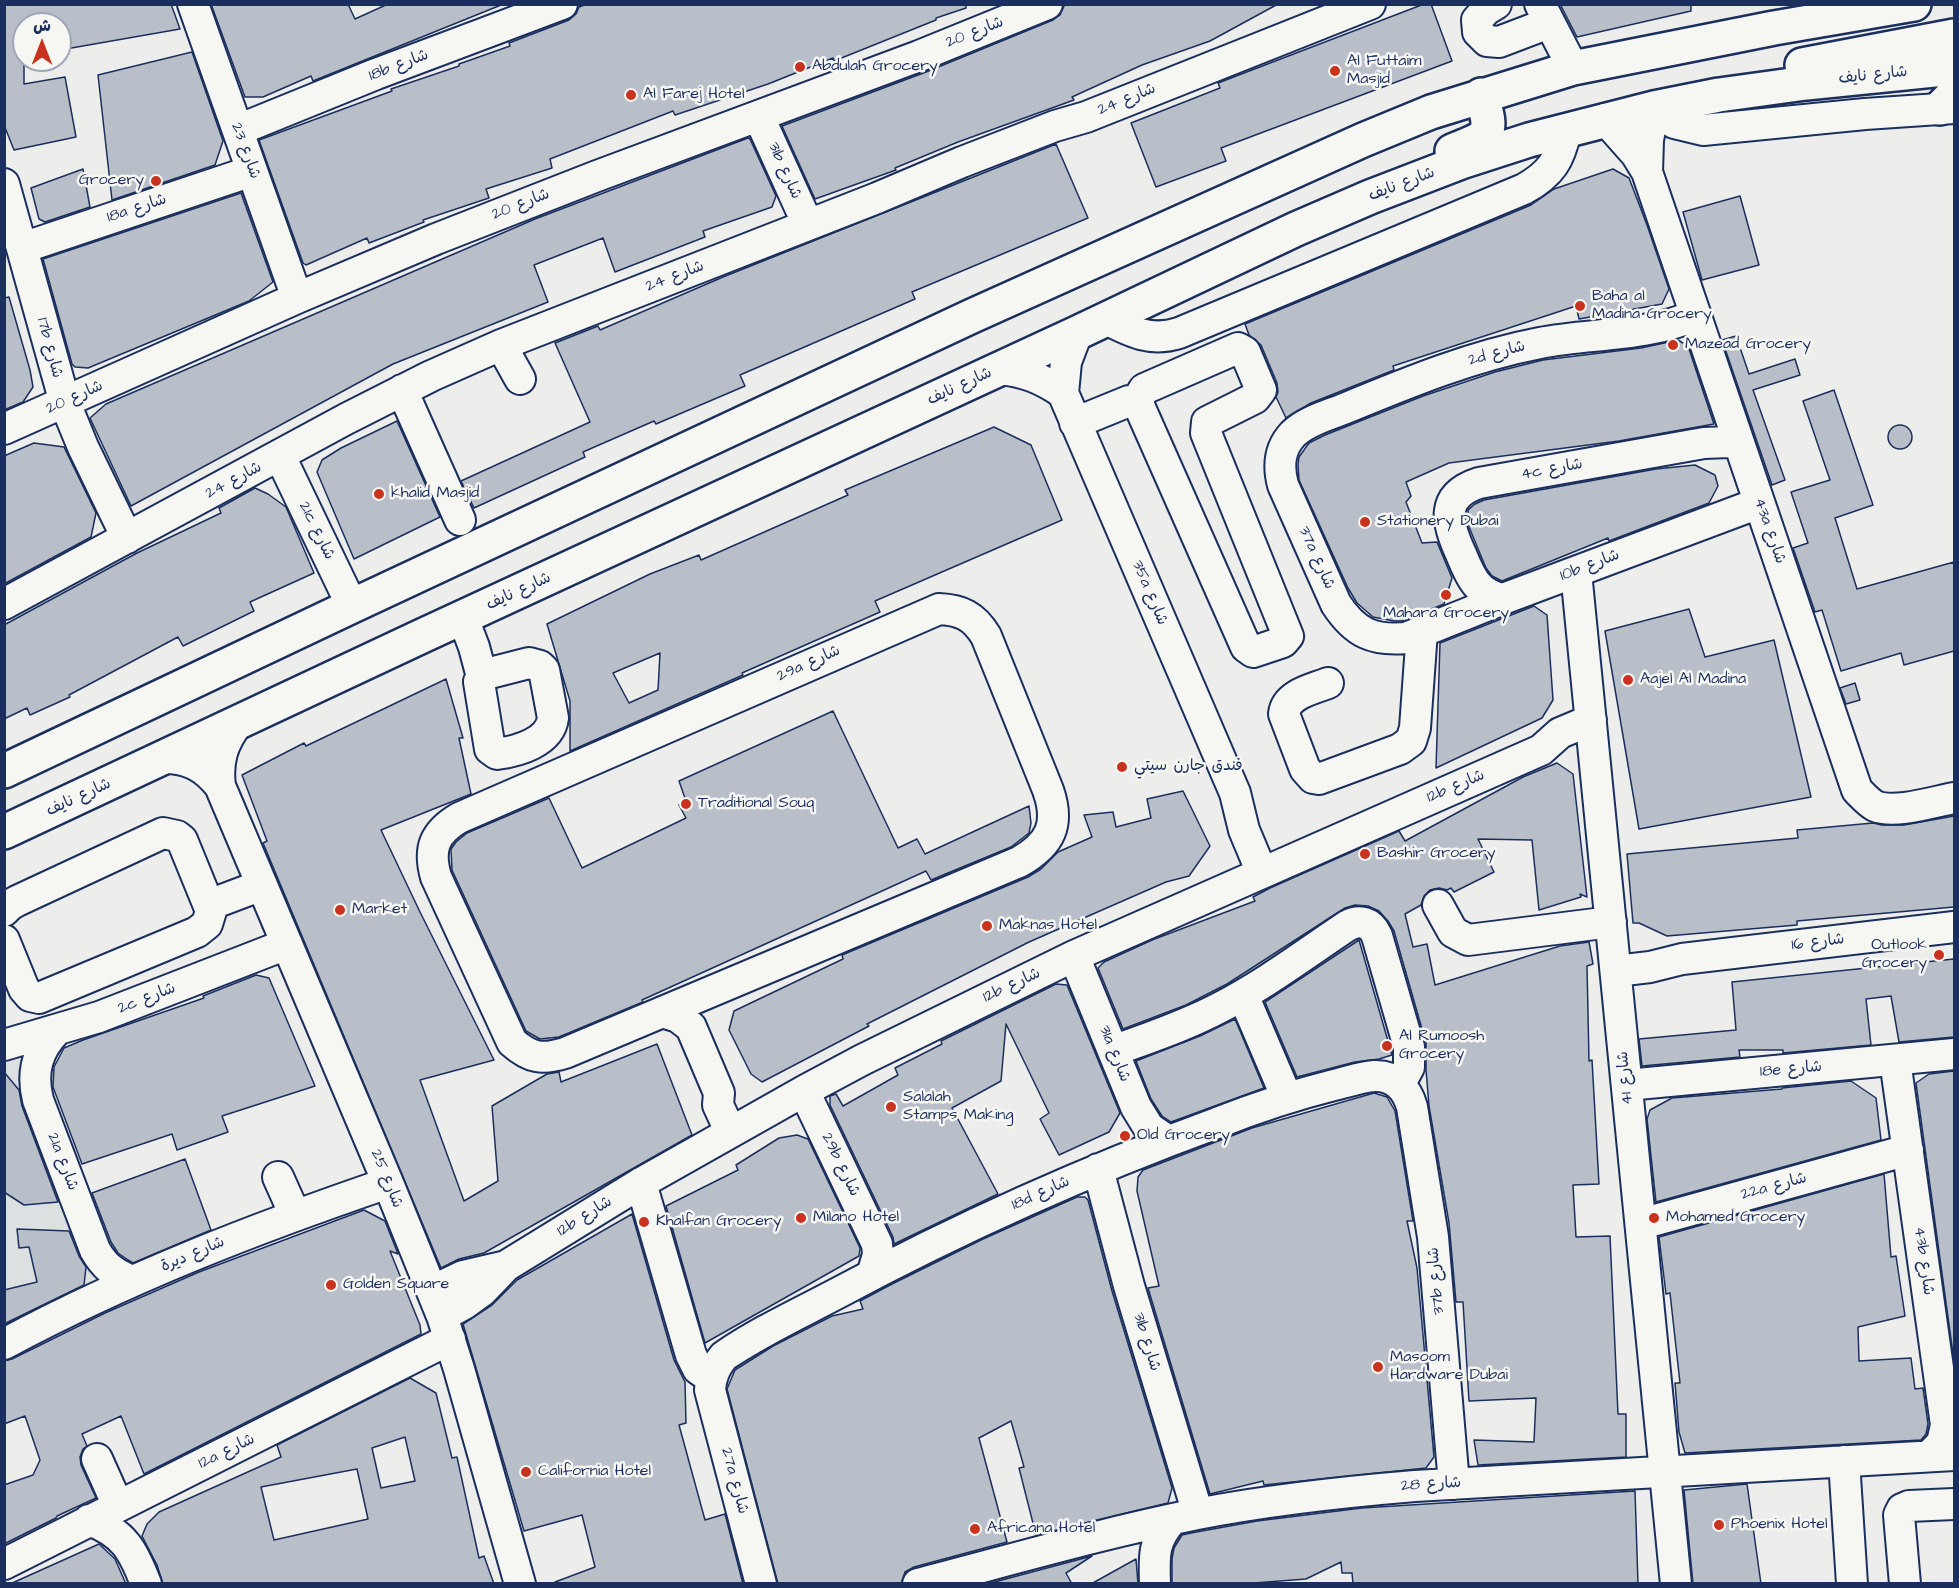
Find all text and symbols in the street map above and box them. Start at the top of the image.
north arrow [12,12,72,72]
street label: شارع 20 [943,13,1007,53]
text: ش [33,15,51,37]
street label: 18b شارع [366,46,432,86]
place label: Al Futtaim Masjid [1347,52,1421,90]
place label: Abdulah Grocery [812,57,938,77]
marker: Abdulah Grocery [793,60,807,74]
street label: شارع نايف [1838,63,1908,89]
marker: Al Futtaim Masjid [1328,64,1342,78]
street label: شارع 24 [1095,80,1159,120]
place label: Al Farej Hotel [643,85,744,105]
marker: Al Farej Hotel [624,88,638,102]
street label: شارع 23 [226,120,264,182]
street label: 31b شارع [763,140,805,202]
street label: شارع نايف [1366,164,1438,206]
place label: Grocery [79,171,144,191]
marker: Grocery [149,174,163,188]
street label: شارع 20 [489,185,553,225]
street label: 18a شارع [105,190,169,228]
street label: شارع 24 [643,257,707,297]
place label: Baha al Madina Grocery [1592,287,1712,325]
marker: Baha al Madina Grocery [1573,299,1587,313]
street label: 17b شارع [32,316,66,380]
place label: Mazead Grocery [1685,335,1811,355]
street label: 2d شارع [1466,337,1528,371]
marker: Mazead Grocery [1666,338,1680,352]
street label: شارع نايف [925,364,995,410]
street label: شارع 20 [44,377,106,419]
street label: 4c شارع [1520,455,1584,485]
street label: شارع 24 [203,458,265,504]
place label: khalid Masjid [391,484,479,504]
marker: khalid Masjid [372,487,386,501]
street label: 43a شارع [1749,496,1789,566]
street label: 21c شارع [294,499,338,563]
place label: Stationery Dubai [1377,512,1498,532]
marker: Stationery Dubai [1358,515,1372,529]
street label: 37a شارع [1294,523,1338,593]
street label: 10b شارع [1558,546,1622,586]
street label: 35a شارع [1127,558,1171,628]
street label: شارع نايف [484,569,554,615]
marker: Mahara Grocery [1439,588,1453,602]
place label: Mahara Grocery [1383,604,1509,624]
street label: 29a شارع [774,642,844,686]
place label: Aajel Al Madina [1640,670,1746,690]
marker: Aajel Al Madina [1621,673,1635,687]
place label: فندق جارن سيتي [1134,757,1243,777]
marker: فندق جارن سيتي [1115,760,1129,774]
street label: 12b شارع [1424,766,1488,808]
street label: شارع نايف [44,775,114,821]
place label: Traditional Souq [698,794,814,814]
marker: Traditional Souq [679,797,693,811]
place label: Bashir Grocery [1377,844,1495,864]
marker: Bashir Grocery [1358,847,1372,861]
place label: Market [352,900,407,920]
marker: Market [333,903,347,917]
place label: Maknas Hotel [999,916,1097,936]
marker: Maknas Hotel [980,919,994,933]
street label: شارع 16 [1790,930,1846,956]
place label: Outlook Grocery [1862,936,1927,974]
marker: Outlook Grocery [1932,948,1946,962]
street label: 12b شارع [980,964,1044,1008]
street label: 2c شارع [115,979,179,1019]
street label: 31a شارع [1094,1023,1134,1085]
place label: Al Rumoosh Grocery [1399,1027,1484,1065]
marker: Al Rumoosh Grocery [1380,1039,1394,1053]
street label: شارع 41 [1614,1050,1638,1106]
street label: 18e شارع [1759,1058,1823,1082]
place label: Salalah Stamps Making [903,1088,1014,1126]
marker: Salalah Stamps Making [884,1100,898,1114]
place label: Old Grocery [1137,1126,1230,1146]
marker: Old Grocery [1118,1129,1132,1143]
street label: 21a شارع [42,1130,82,1194]
street label: 29b شارع [816,1130,864,1200]
street label: شارع 25 [366,1147,406,1211]
street label: 22a شارع [1739,1169,1809,1205]
street label: 18d شارع [1009,1173,1073,1215]
street label: 12b شارع [554,1193,616,1241]
place label: Milano Hotel [813,1208,899,1228]
place label: Mohamed Grocery [1666,1208,1805,1228]
marker: Milano Hotel [794,1211,808,1225]
marker: Mohamed Grocery [1647,1211,1661,1225]
place label: Khalfan Grocery [656,1212,782,1232]
marker: Khalfan Grocery [637,1215,651,1229]
street label: 43b شارع [1909,1225,1937,1297]
street label: شارع ديرة [158,1233,228,1277]
street label: 37b شارع [1424,1246,1450,1316]
place label: Golden Square [343,1275,449,1295]
marker: Golden Square [324,1278,338,1292]
street label: 31b شارع [1128,1310,1164,1374]
place label: Masoom Hardware Dubai [1390,1348,1508,1386]
marker: Masoom Hardware Dubai [1371,1360,1385,1374]
street label: 12a شارع [196,1430,258,1474]
street label: 27a شارع [716,1446,752,1516]
place label: California Hotel [538,1462,651,1482]
marker: California Hotel [519,1465,533,1479]
street label: شارع 28 [1400,1474,1462,1496]
place label: Phoenix Hotel [1731,1515,1827,1535]
marker: Phoenix Hotel [1712,1518,1726,1532]
place label: Africana Hotel [987,1519,1095,1539]
marker: Africana Hotel [968,1522,982,1536]

